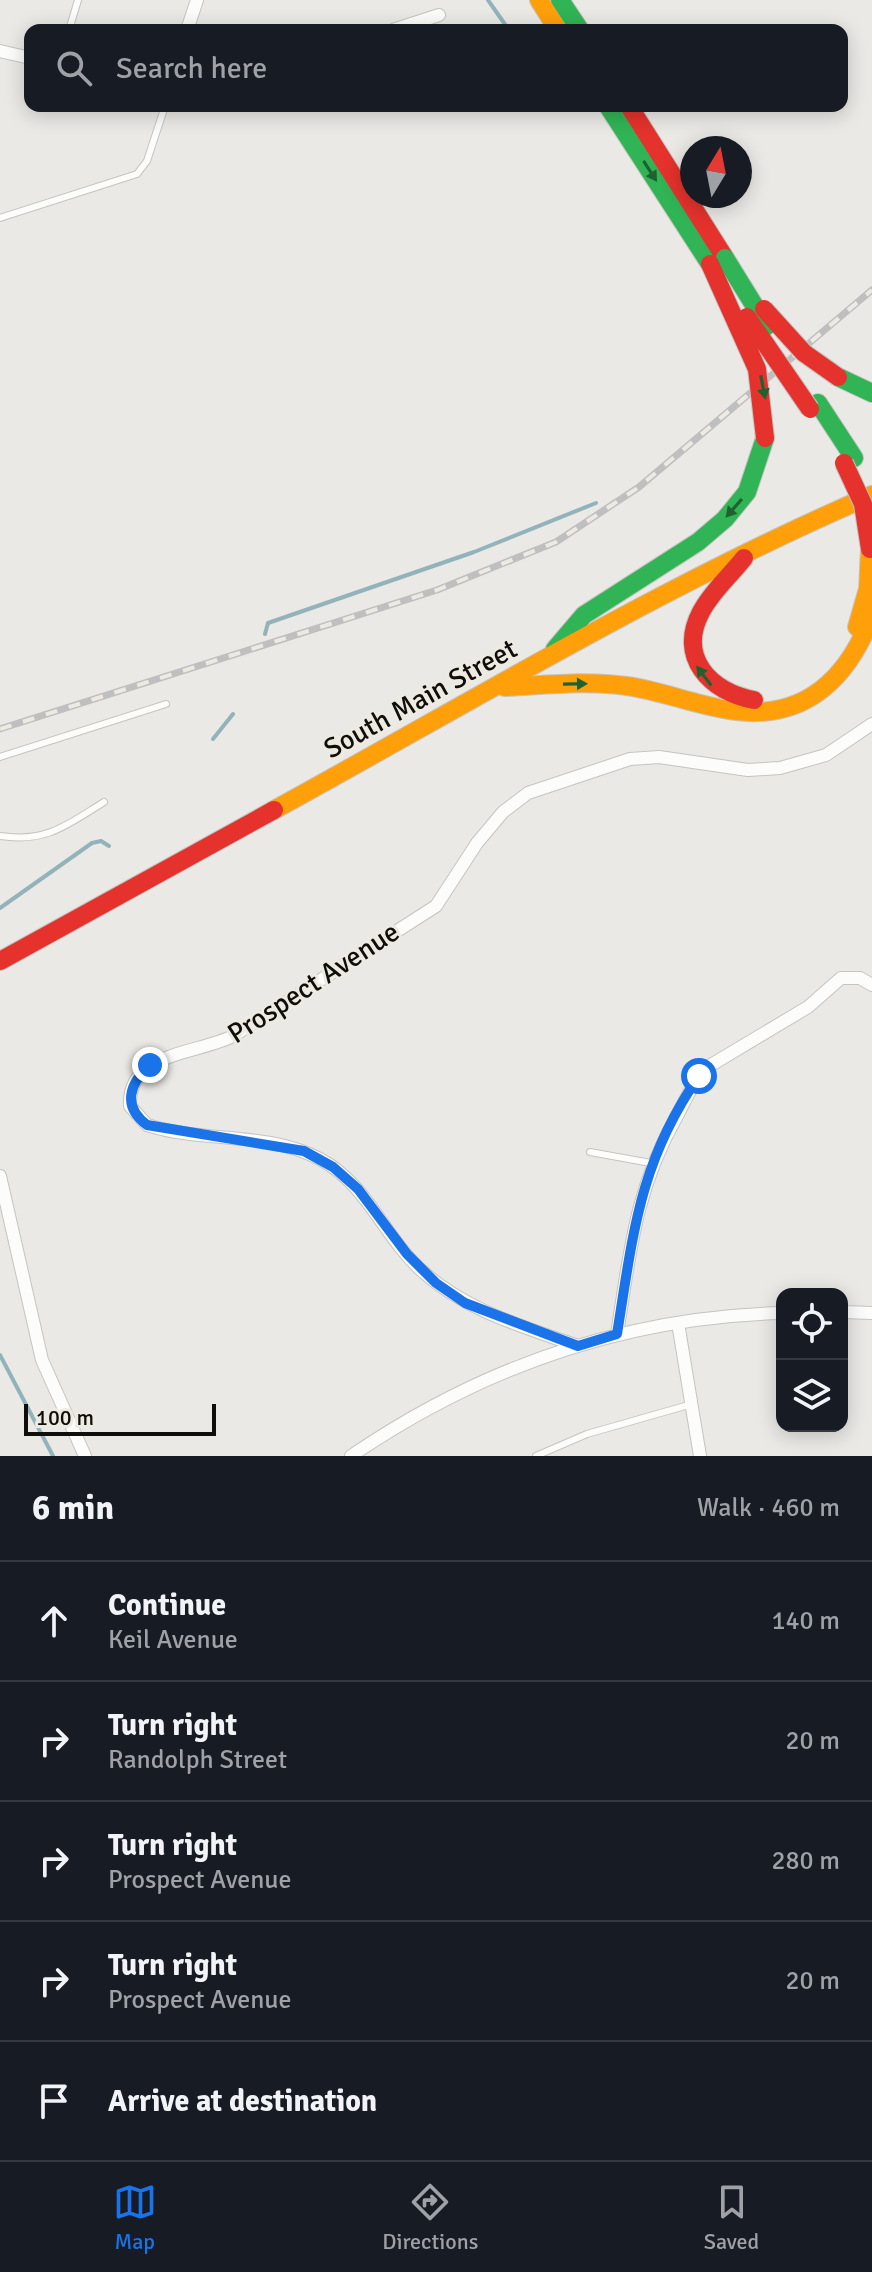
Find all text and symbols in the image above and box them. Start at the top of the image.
search box [24,24,848,112]
icon: search [52,46,96,90]
text: Search here [116,50,267,87]
north arrow [680,136,752,208]
one-way arrow [642,161,657,182]
one-way arrow [757,375,770,400]
one-way arrow [726,498,743,518]
street label: South Main Street [318,632,523,766]
one-way arrow [697,666,713,686]
one-way arrow [563,677,588,690]
street label: Prospect Avenue [221,915,406,1051]
route end [132,1047,168,1083]
route start [681,1058,717,1094]
map controls [776,1288,848,1432]
button: locate [776,1288,848,1360]
button: layers [776,1360,848,1432]
scale bar [24,1400,216,1436]
text: 100 m [36,1404,94,1431]
text: 6 min [32,1487,114,1529]
text: Walk · 460 m [697,1492,840,1524]
text: Continue [108,1587,226,1624]
icon: ahead [32,1599,76,1643]
text: 140 m [771,1605,840,1637]
text: Keil Avenue [108,1624,238,1656]
text: Turn right [108,1707,237,1744]
icon: right [32,1719,76,1763]
text: 20 m [785,1725,840,1757]
text: Randolph Street [108,1744,287,1776]
text: Turn right [108,1827,237,1864]
icon: right [32,1839,76,1883]
text: 280 m [771,1845,840,1877]
text: Prospect Avenue [108,1864,292,1896]
text: Turn right [108,1947,237,1984]
icon: right [32,1959,76,2003]
text: 20 m [785,1965,840,1997]
text: Prospect Avenue [108,1984,292,2016]
icon: arrive [32,2079,76,2123]
text: Arrive at destination [108,2083,377,2120]
tab: Map [113,2180,157,2255]
tab: Directions [382,2180,478,2255]
tab: Saved [704,2180,759,2255]

